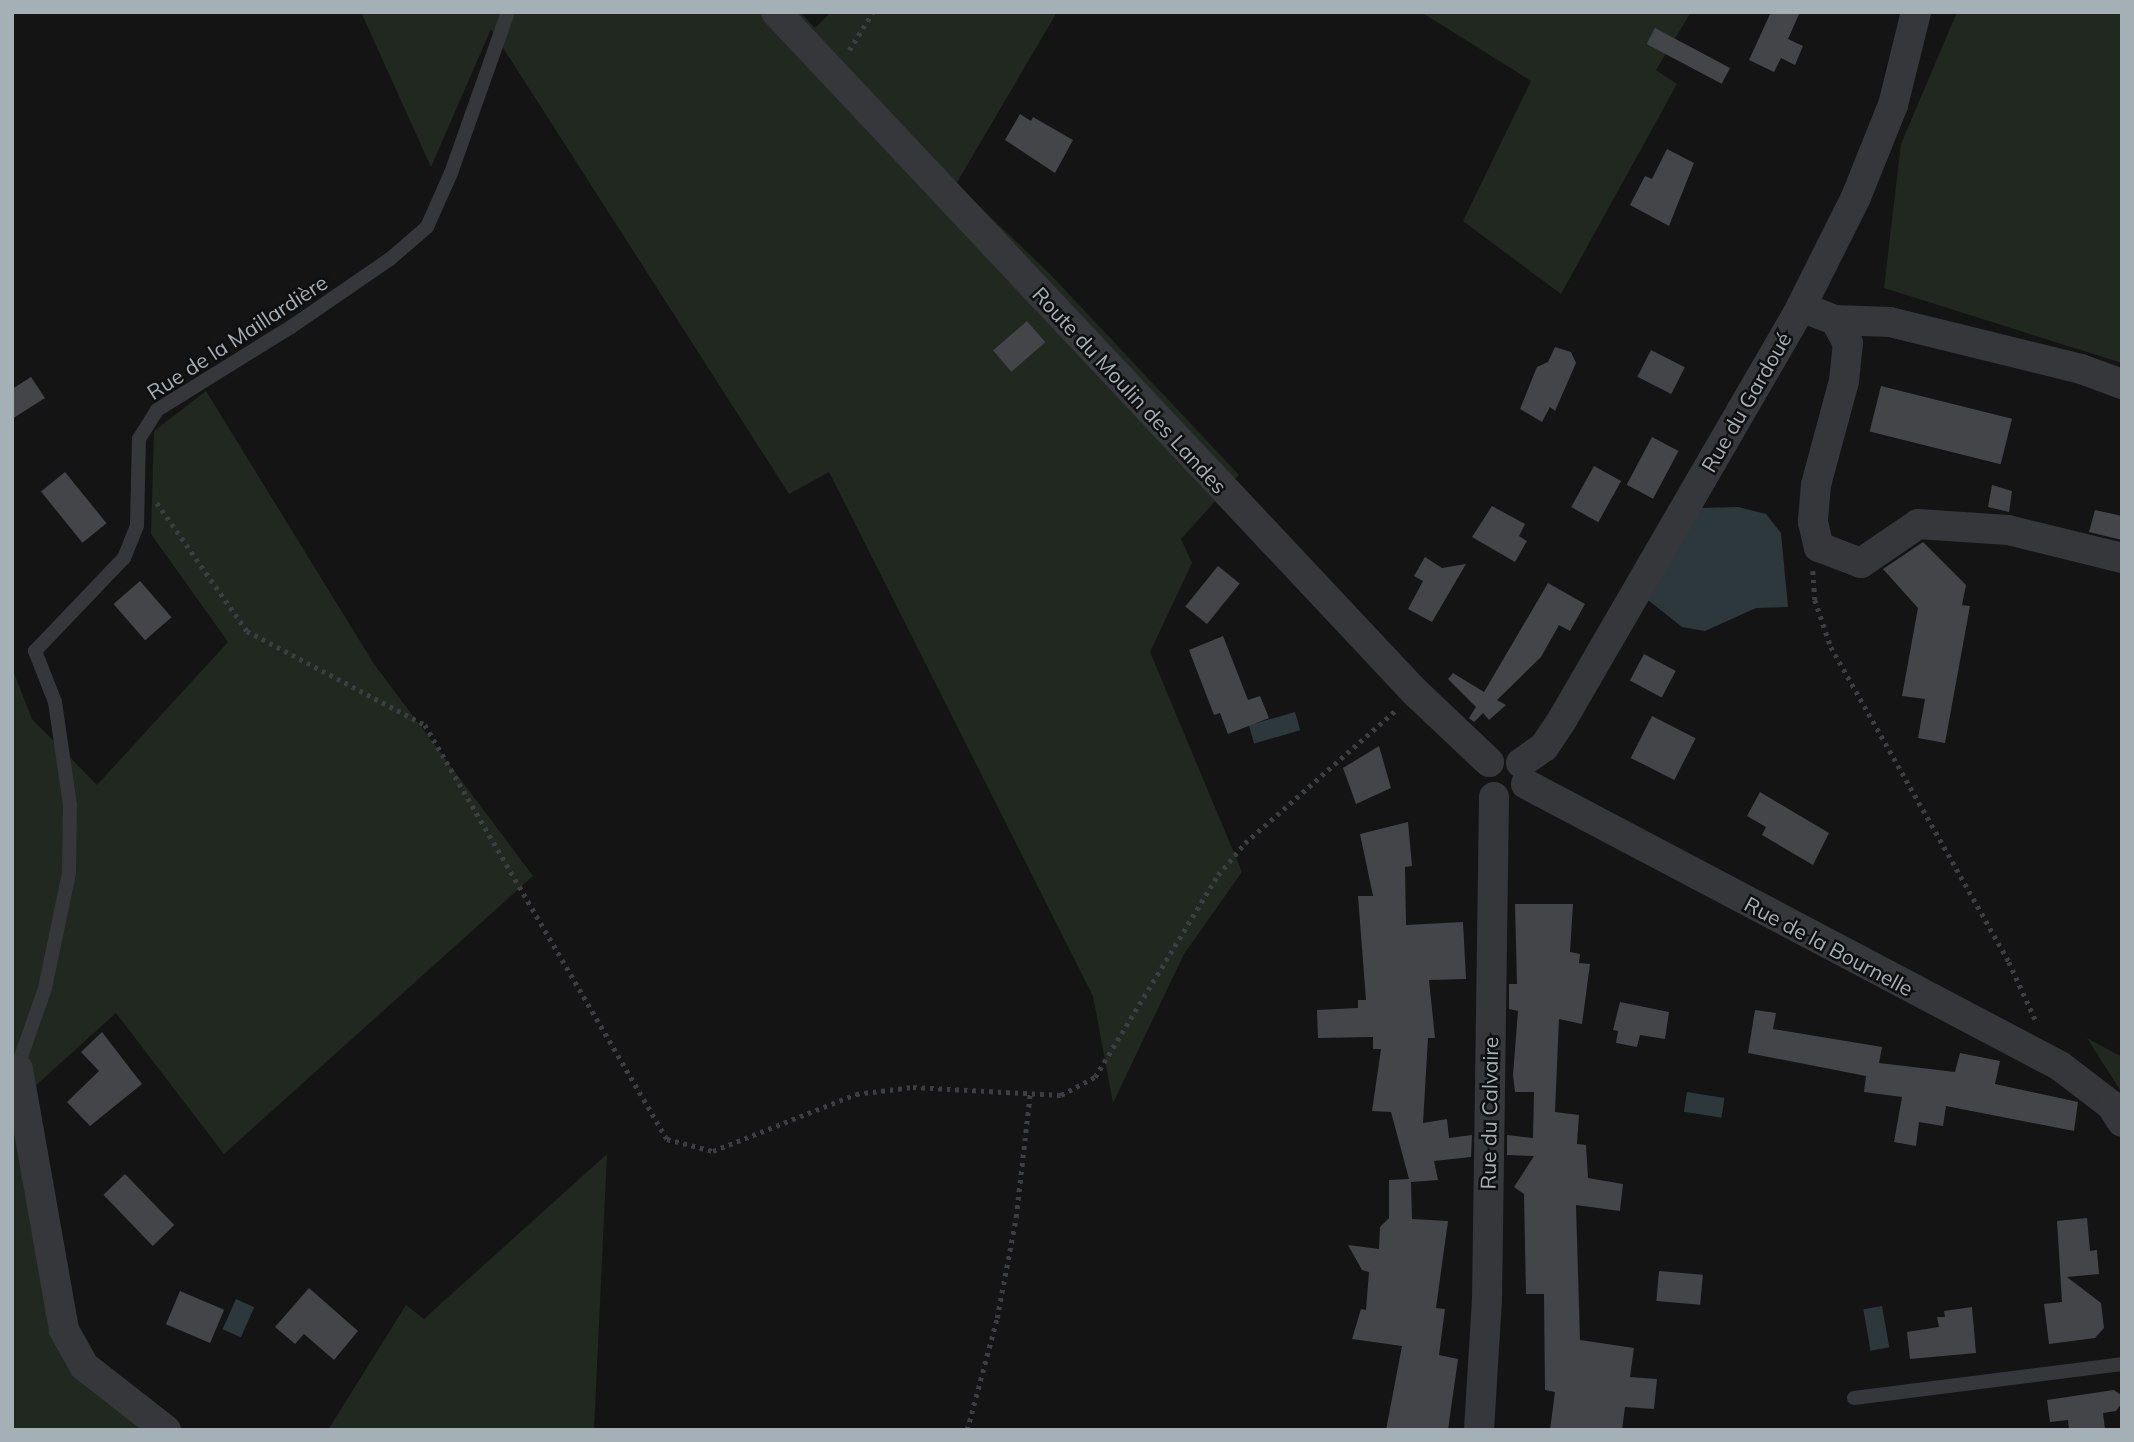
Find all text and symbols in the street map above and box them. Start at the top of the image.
street label: Rue de la Maillardière [142,269,332,405]
street label: Route du Moulin des Landes [1028,281,1232,499]
street label: Rue du Gardoué [1696,328,1796,476]
street label: Rue de la Bournelle [1740,891,1918,1001]
street label: Rue du Calvaire [1475,1036,1503,1190]

